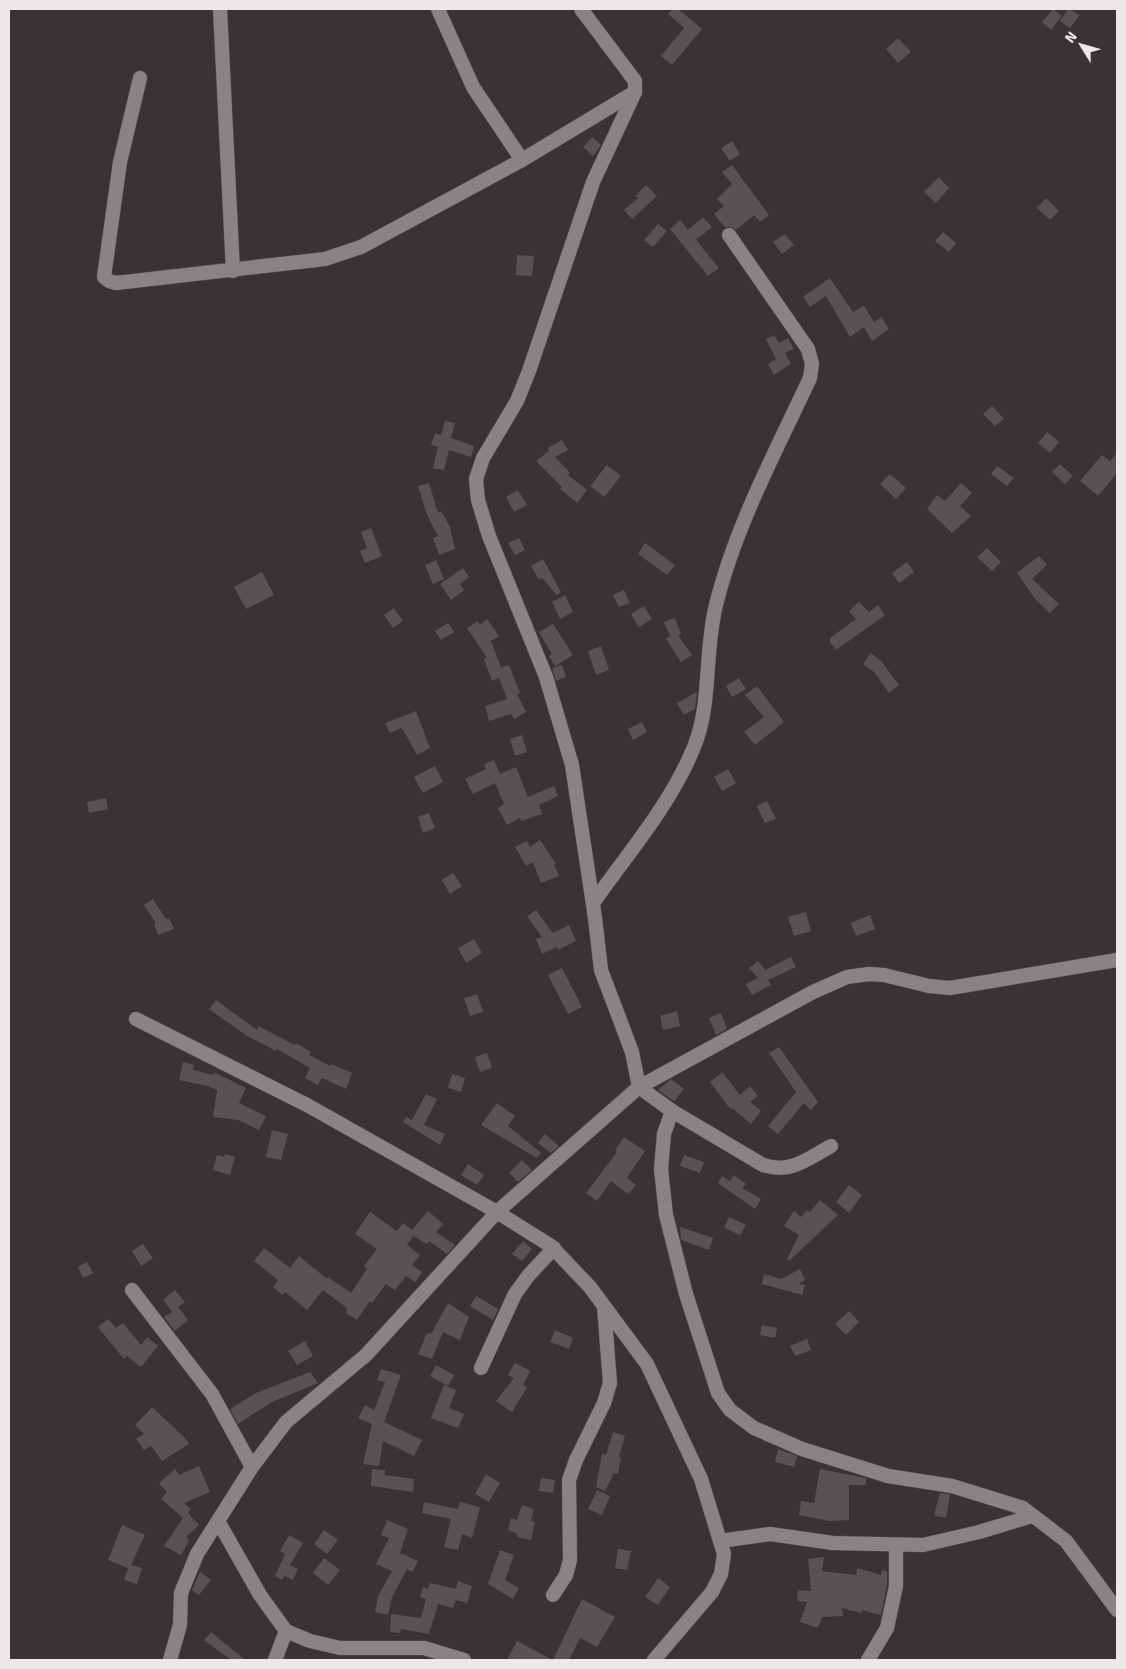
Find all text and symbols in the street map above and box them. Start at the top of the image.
north arrow [1056,20,1106,70]
text: N [1061,28,1081,46]

